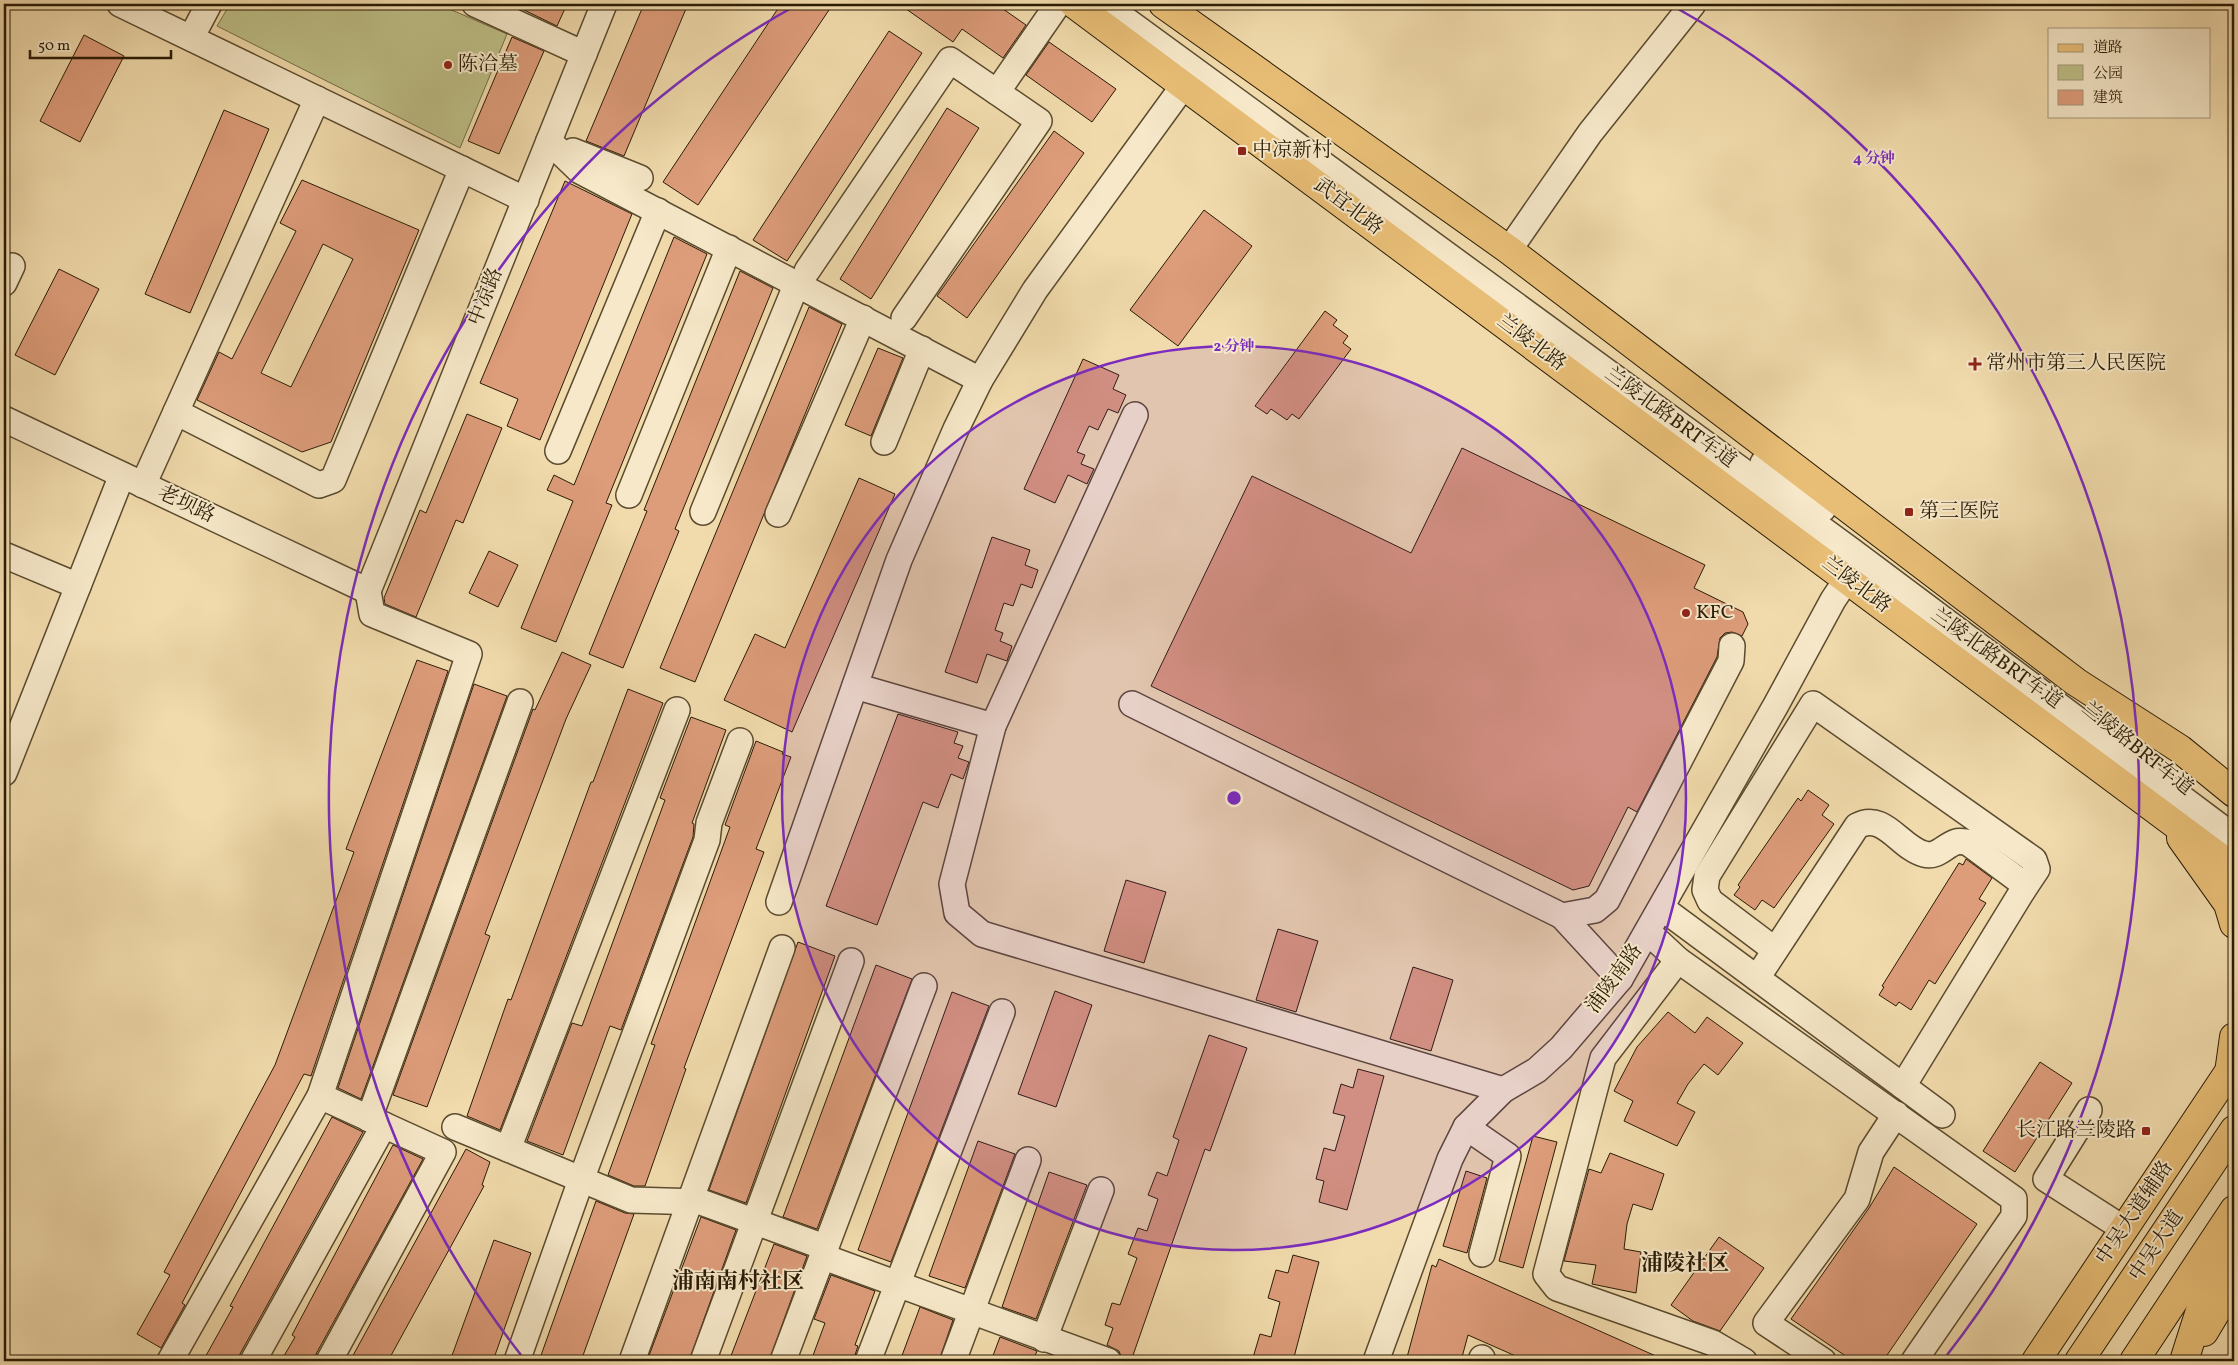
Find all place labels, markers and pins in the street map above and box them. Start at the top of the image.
place label: 陈洽墓 [458,51,518,79]
marker: 陈洽墓 [442,59,454,71]
place label: 中凉新村 [1252,137,1332,165]
marker: 中凉新村 [1236,145,1248,157]
place label: 常州市第三人民医院 [1986,350,2166,378]
marker: 常州市第三人民医院 [1968,357,1982,371]
place label: 第三医院 [1919,498,1999,526]
marker: 第三医院 [1903,506,1915,518]
place label: KFC [1696,599,1734,627]
marker: KFC [1680,607,1692,619]
centre of rings [1225,789,1243,807]
place label: 长江路兰陵路 [2016,1117,2136,1145]
marker: 长江路兰陵路 [2140,1125,2152,1137]

